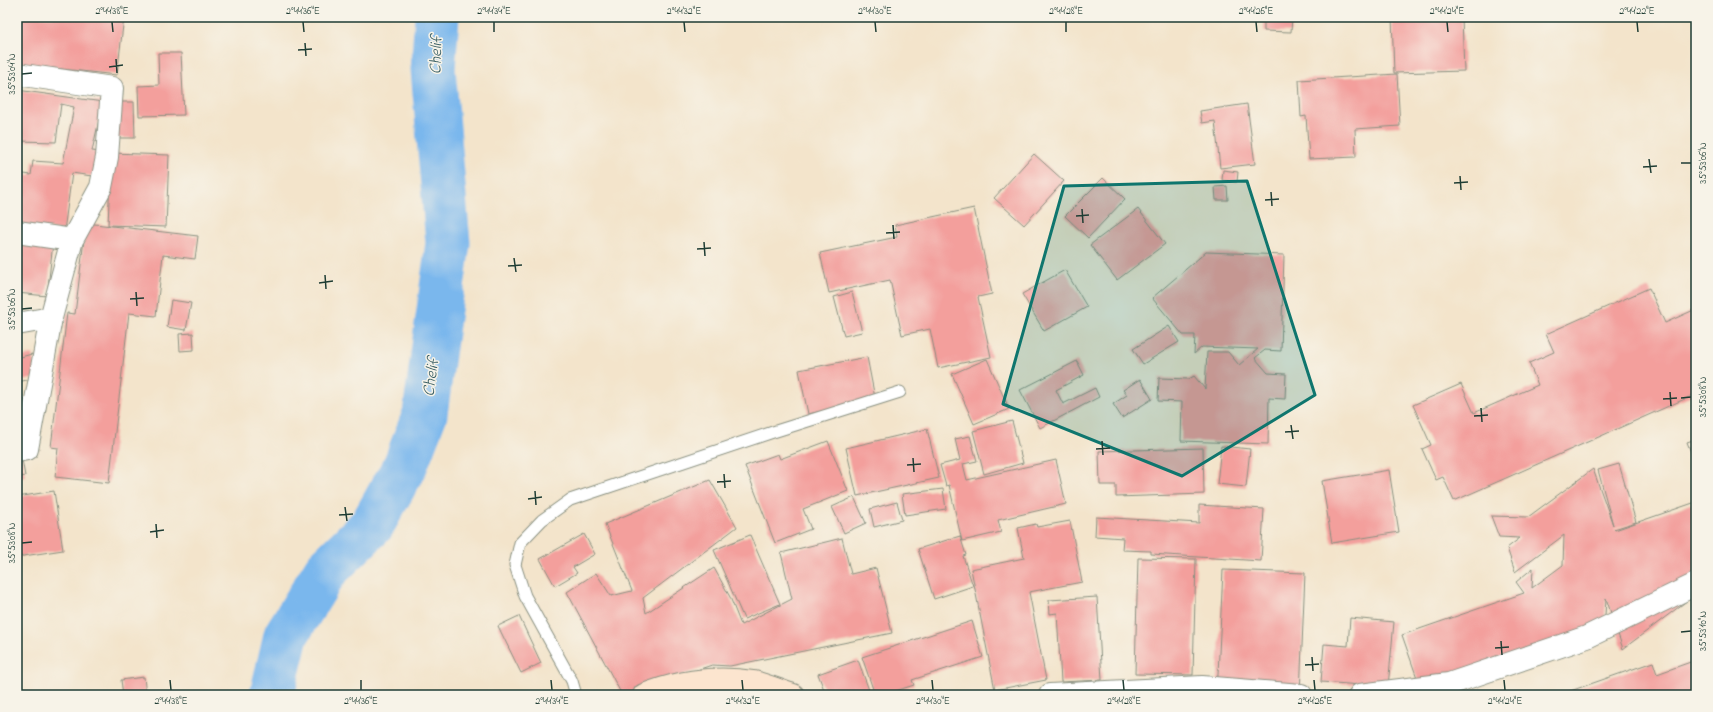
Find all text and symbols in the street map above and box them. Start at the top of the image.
text: 2°44'38"E [95,4,129,19]
text: 2°44'36"E [286,4,320,19]
text: 2°44'34"E [477,4,511,19]
text: 2°44'32"E [667,4,701,19]
text: 2°44'30"E [858,4,892,19]
text: 2°44'28"E [1049,4,1083,19]
text: 2°44'26"E [1239,4,1273,19]
text: 2°44'24"E [1430,4,1464,19]
text: 2°44'22"E [1619,4,1655,19]
water label: Chelif [423,32,450,75]
text: 35°53'04"N [5,53,20,94]
text: 35°53'06"N [1696,142,1711,184]
text: 35°53'06"N [5,288,20,330]
water label: Chelif [416,353,447,398]
text: 35°53'08"N [1696,376,1711,417]
text: 35°53'08"N [5,522,20,563]
text: 35°53'10"N [1696,611,1711,651]
text: 2°44'38"E [154,694,188,709]
text: 2°44'36"E [344,694,378,709]
text: 2°44'34"E [535,694,569,709]
text: 2°44'32"E [726,694,760,709]
text: 2°44'30"E [916,694,950,709]
text: 2°44'28"E [1107,694,1141,709]
text: 2°44'26"E [1298,694,1332,709]
text: 2°44'24"E [1488,694,1522,709]

